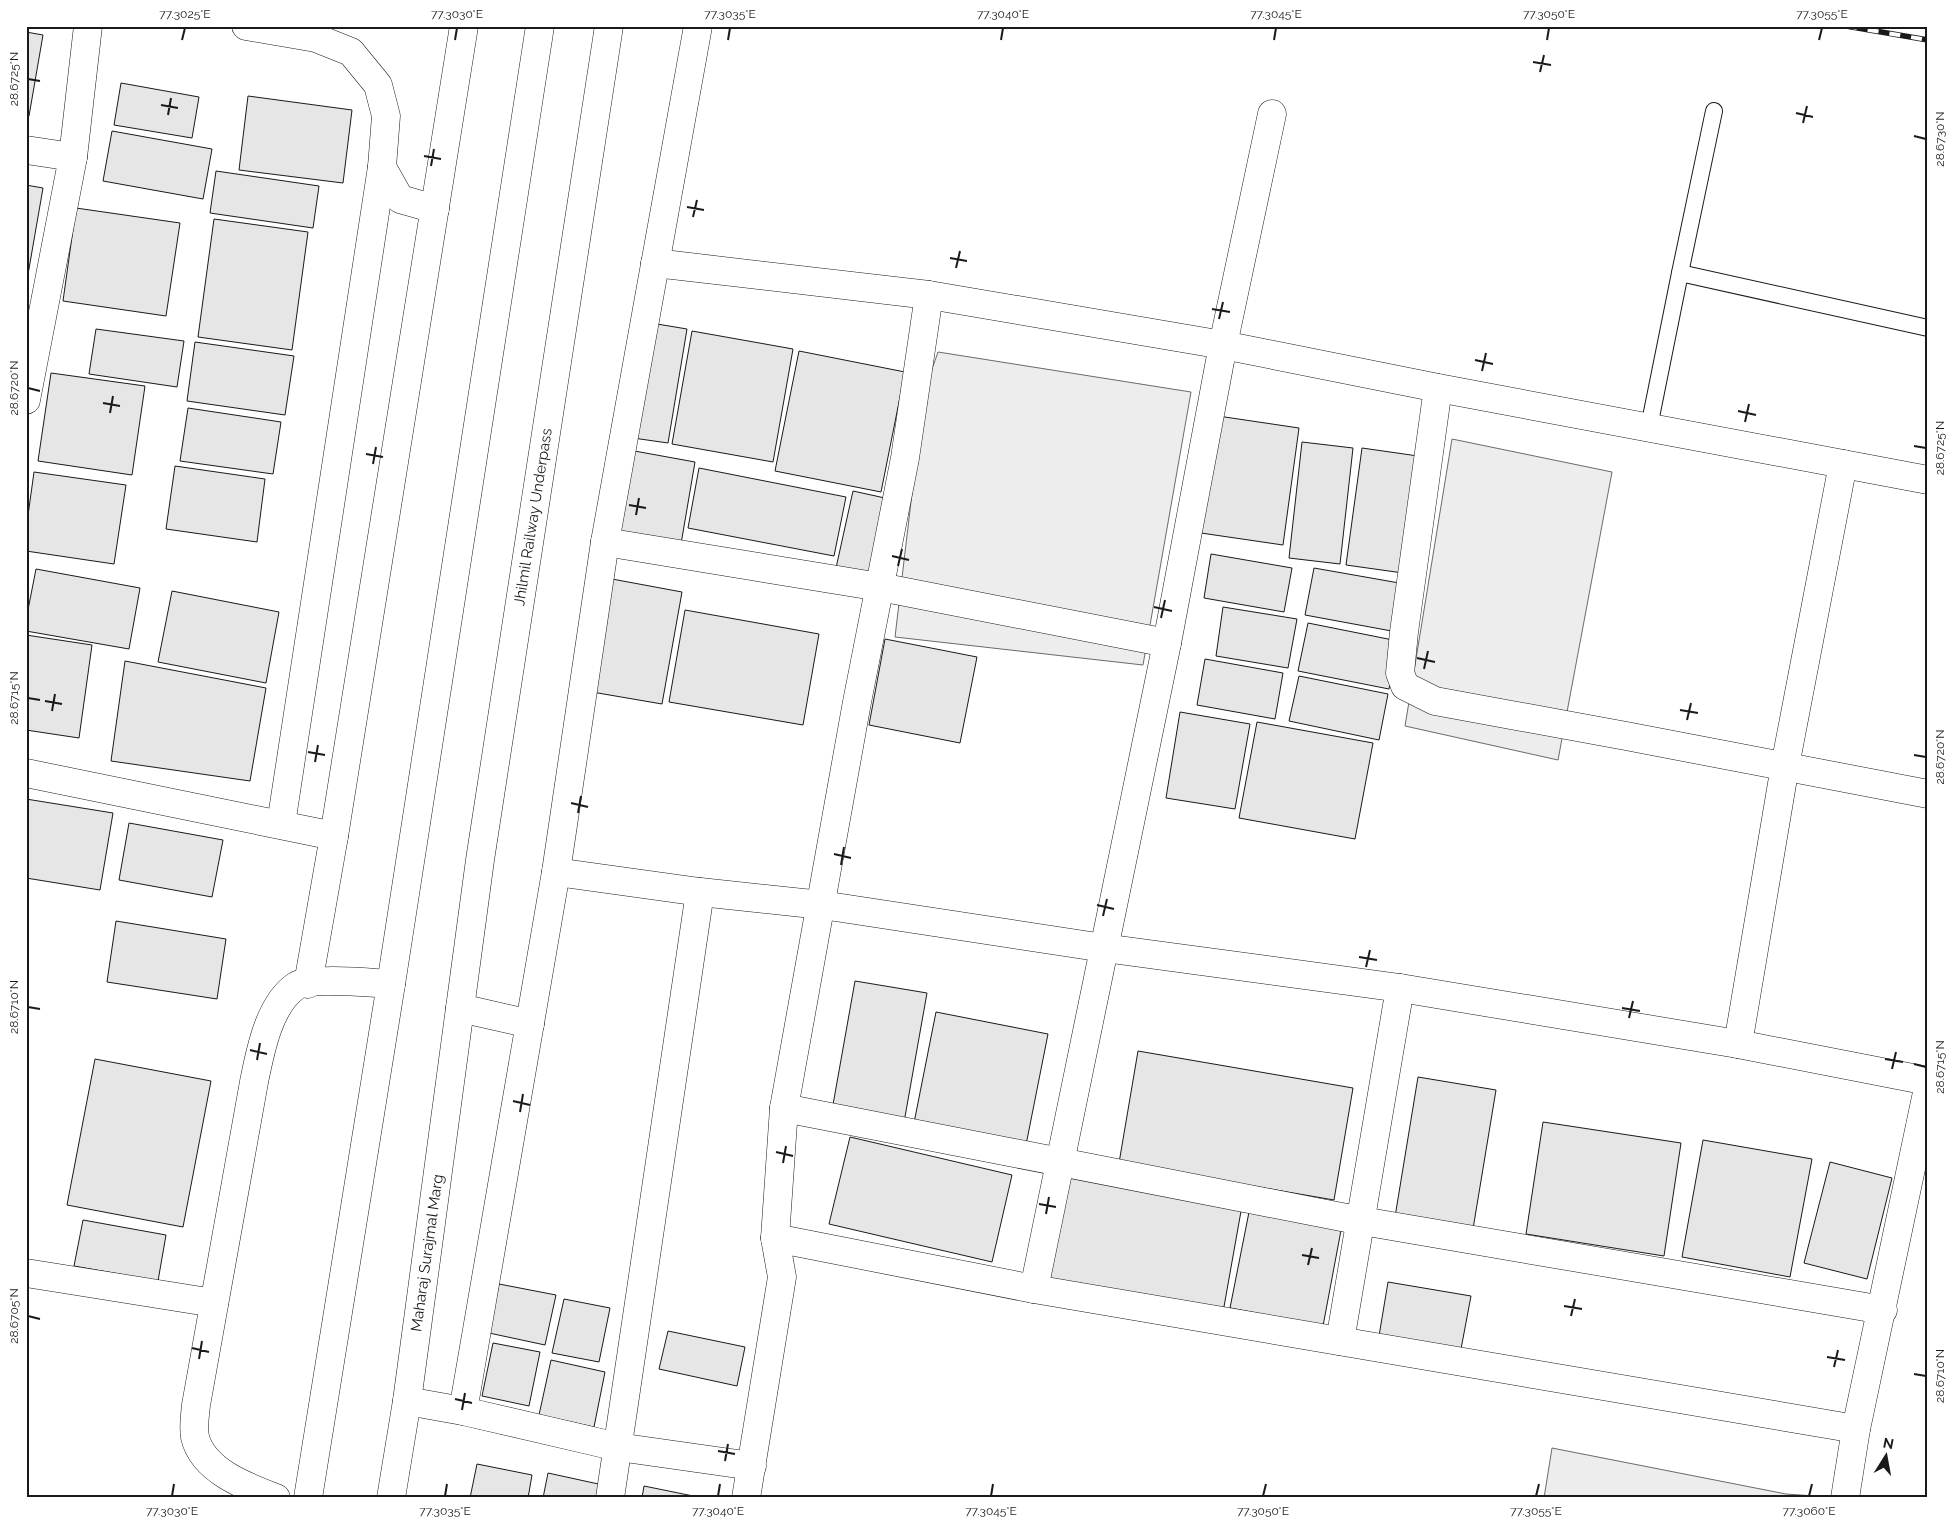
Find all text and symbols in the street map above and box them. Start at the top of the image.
text: 77.3025°E [159,7,211,21]
text: 77.3030°E [431,7,483,21]
text: 77.3035°E [704,7,756,21]
text: 77.3040°E [977,7,1029,21]
text: 77.3045°E [1250,7,1302,21]
text: 77.3050°E [1523,7,1575,21]
text: 77.3055°E [1796,7,1848,21]
text: 28.6725°N [7,52,21,106]
text: 28.6730°N [1933,111,1947,167]
text: 28.6720°N [7,360,21,416]
text: 28.6725°N [1933,421,1947,475]
street label: Jhilmil Railway Underpass [510,427,556,607]
text: 28.6715°N [7,671,21,725]
text: 28.6720°N [1933,729,1947,785]
text: 28.6710°N [7,980,21,1034]
text: 28.6715°N [1933,1040,1947,1094]
street label: Maharaj Surajmal Marg [407,1173,447,1333]
text: 28.6705°N [7,1288,21,1344]
text: 28.6710°N [1933,1349,1947,1403]
north arrow [1862,1432,1912,1482]
text: N [1882,1434,1895,1452]
text: 77.3030°E [146,1504,198,1518]
text: 77.3035°E [419,1504,471,1518]
text: 77.3040°E [692,1504,744,1518]
text: 77.3045°E [965,1504,1017,1518]
text: 77.3050°E [1237,1504,1289,1518]
text: 77.3055°E [1510,1504,1562,1518]
text: 77.3060°E [1783,1504,1835,1518]

